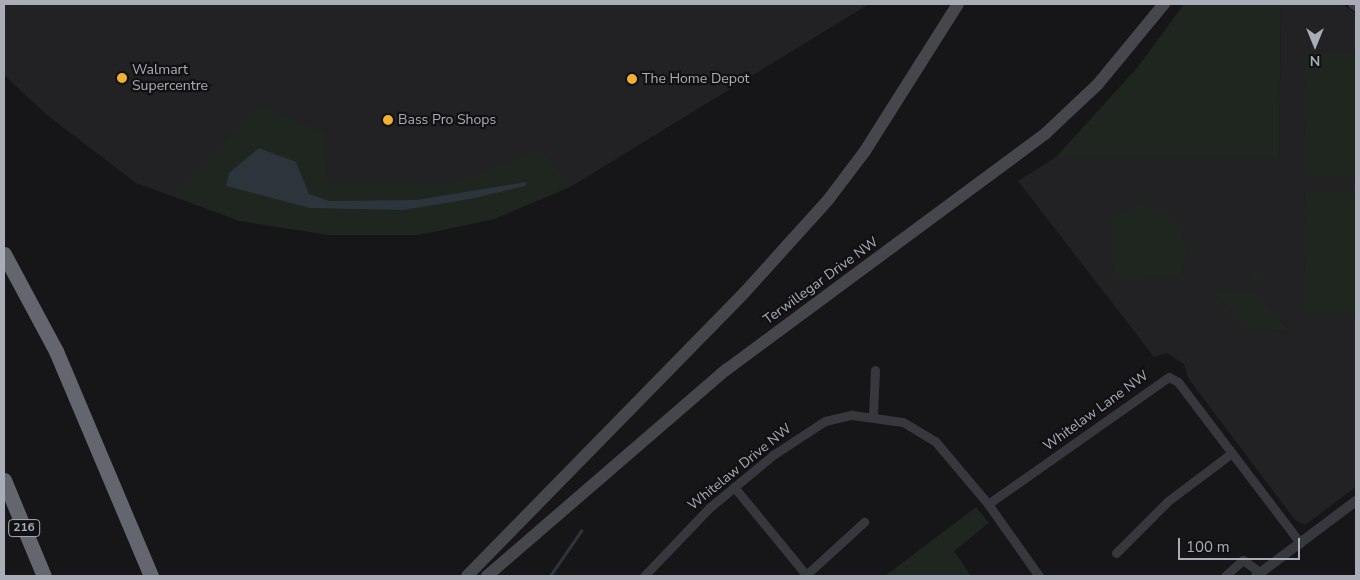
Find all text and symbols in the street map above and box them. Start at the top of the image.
north arrow [1290,20,1340,70]
text: N [1310,51,1320,70]
place label: Walmart Supercentre [132,62,208,94]
place label: The Home Depot [642,71,750,87]
marker: Walmart Supercentre [116,72,128,84]
marker: The Home Depot [626,73,638,85]
place label: Bass Pro Shops [398,112,496,128]
marker: Bass Pro Shops [382,114,394,126]
street label: Terwillegar Drive NW [760,234,882,328]
street label: Whitelaw Lane NW [1040,367,1152,455]
street label: Whitelaw Drive NW [685,420,795,514]
road number: 216 [8,518,40,538]
scale bar [1180,528,1302,560]
text: 100 m [1186,537,1230,557]

